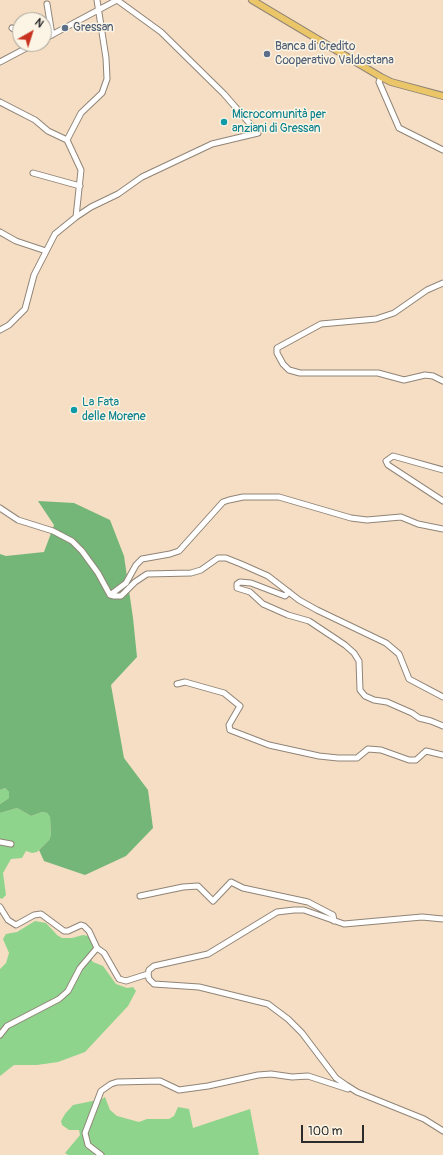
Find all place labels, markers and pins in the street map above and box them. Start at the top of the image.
place label: Gressan [73,21,114,35]
marker: Gressan [60,23,70,33]
place label: Banca di Credito Cooperativo Valdostana [275,40,394,68]
marker: Banca di Credito Cooperativo Valdostana [262,49,272,59]
place label: Microcomunità per anziani di Gressan [232,108,326,136]
marker: Microcomunità per anziani di Gressan [219,117,229,127]
place label: La Fata delle Morene [82,396,146,424]
marker: La Fata delle Morene [69,405,79,415]

